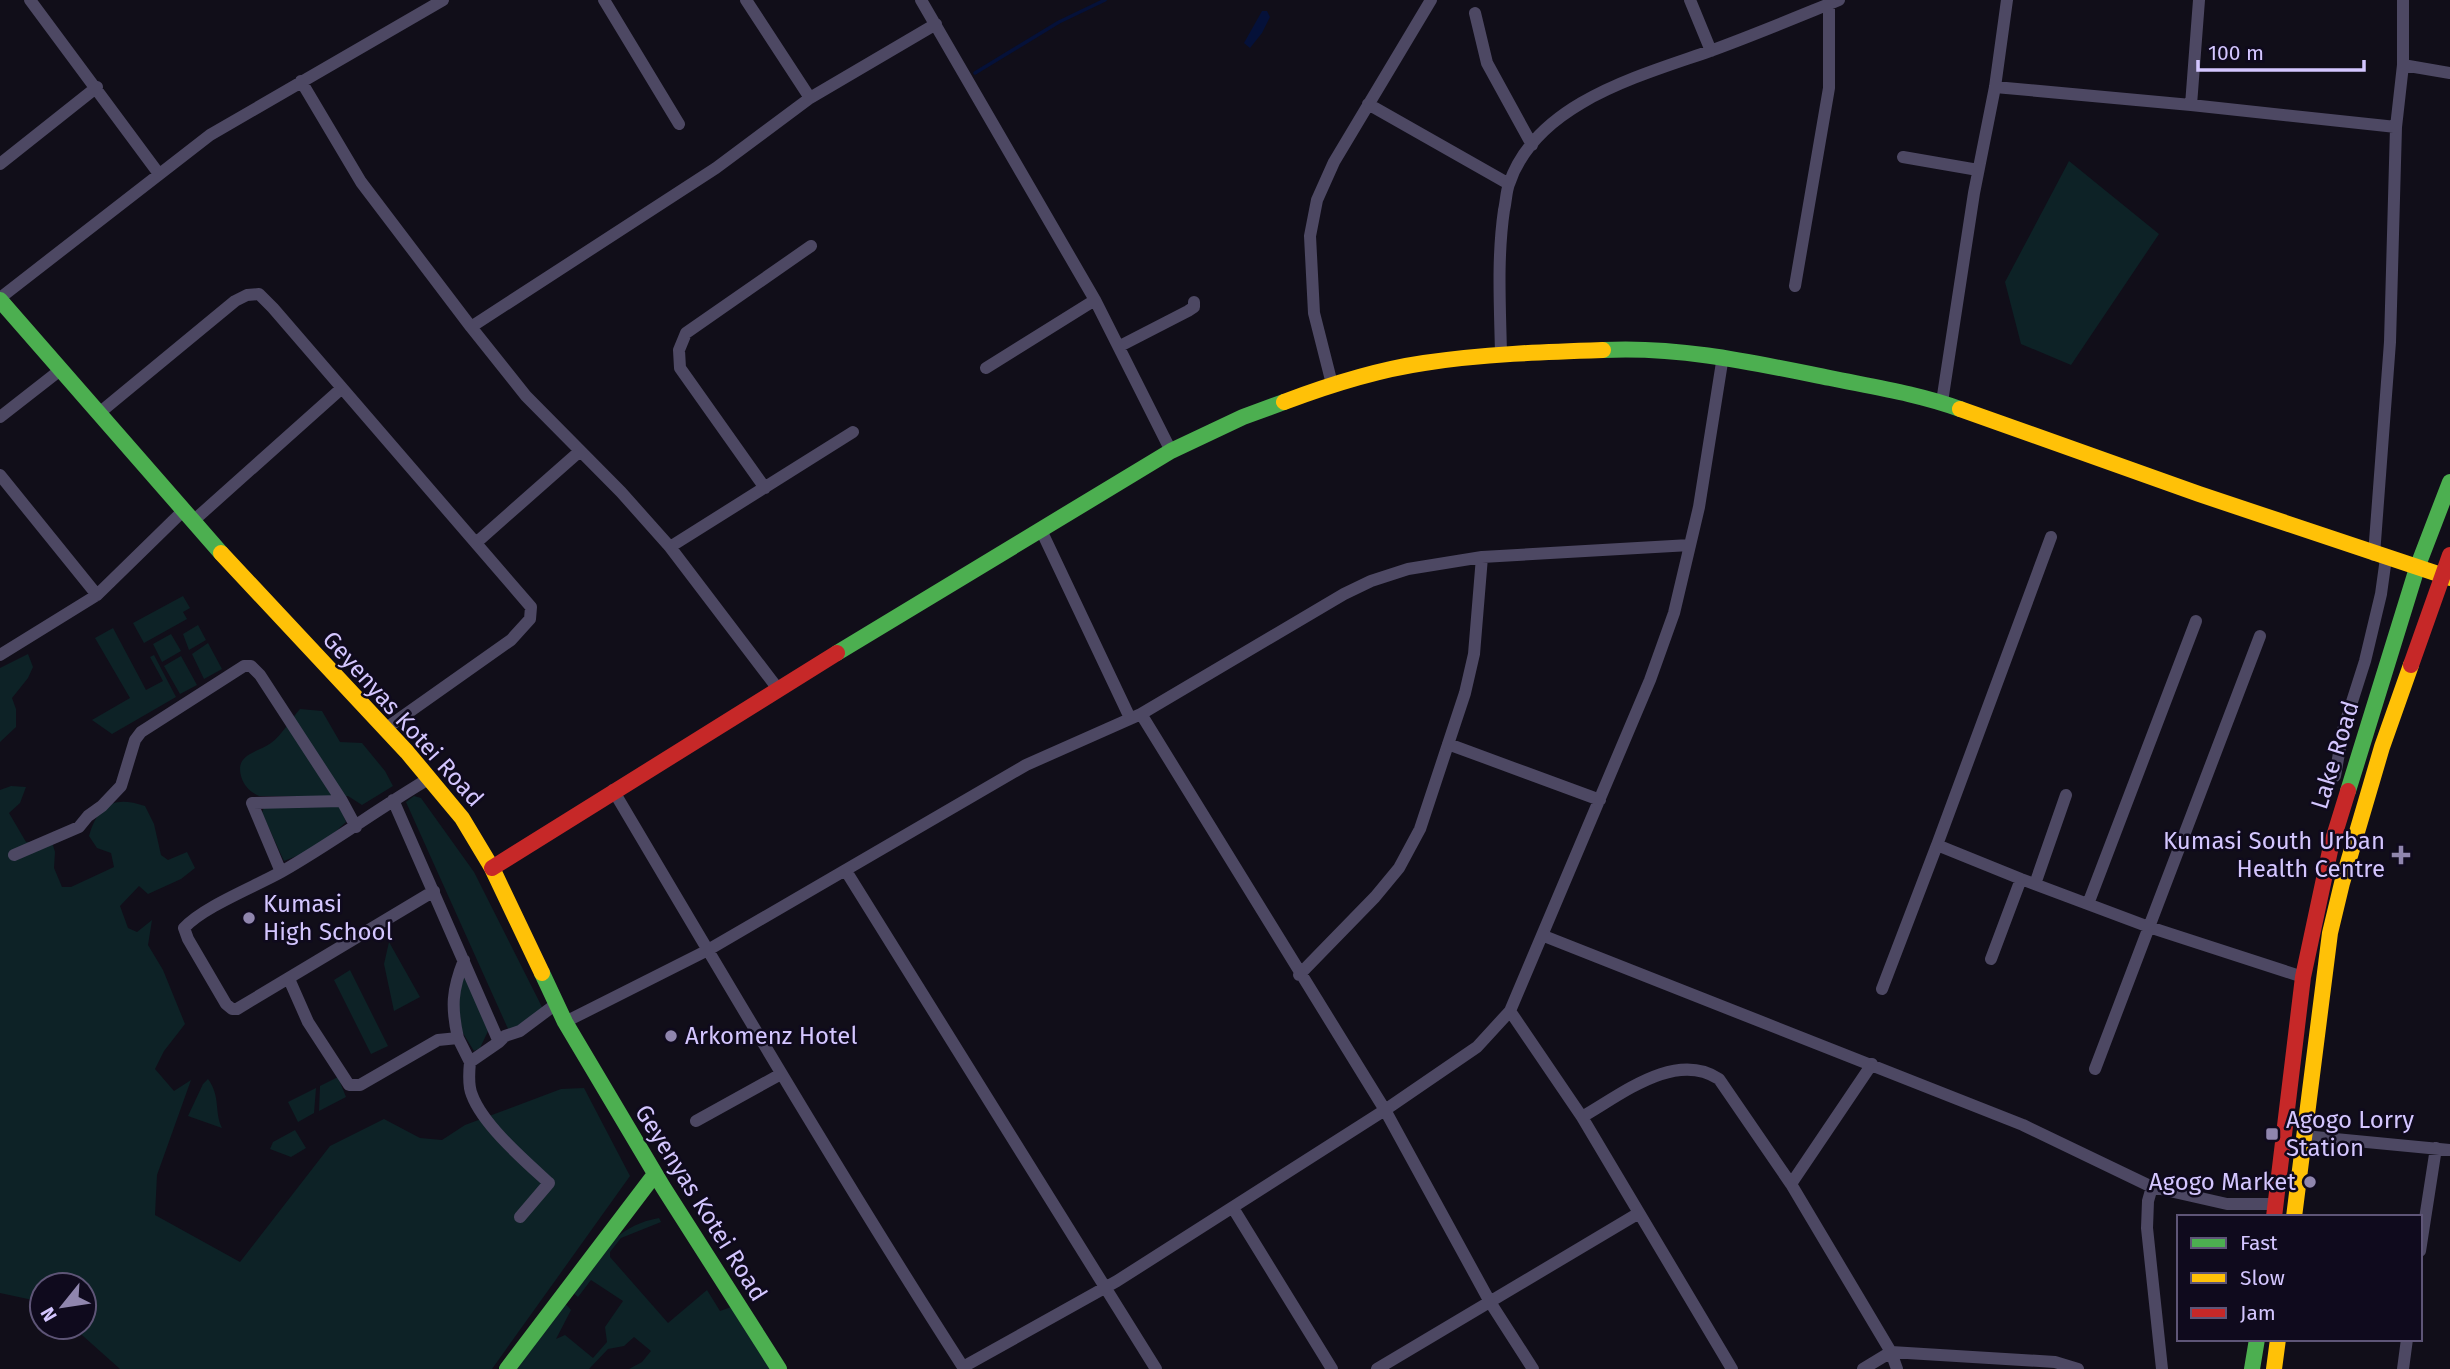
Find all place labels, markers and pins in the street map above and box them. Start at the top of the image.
place label: Kumasi South Urban Health Centre [2163,827,2385,883]
marker: Kumasi South Urban Health Centre [2391,845,2411,865]
place label: Kumasi High School [263,890,393,946]
marker: Kumasi High School [241,910,257,926]
place label: Arkomenz Hotel [685,1022,857,1050]
marker: Arkomenz Hotel [663,1028,679,1044]
place label: Agogo Lorry Station [2286,1106,2414,1162]
marker: Agogo Lorry Station [2264,1126,2280,1142]
place label: Agogo Market [2149,1168,2296,1196]
marker: Agogo Market [2302,1174,2318,1190]

